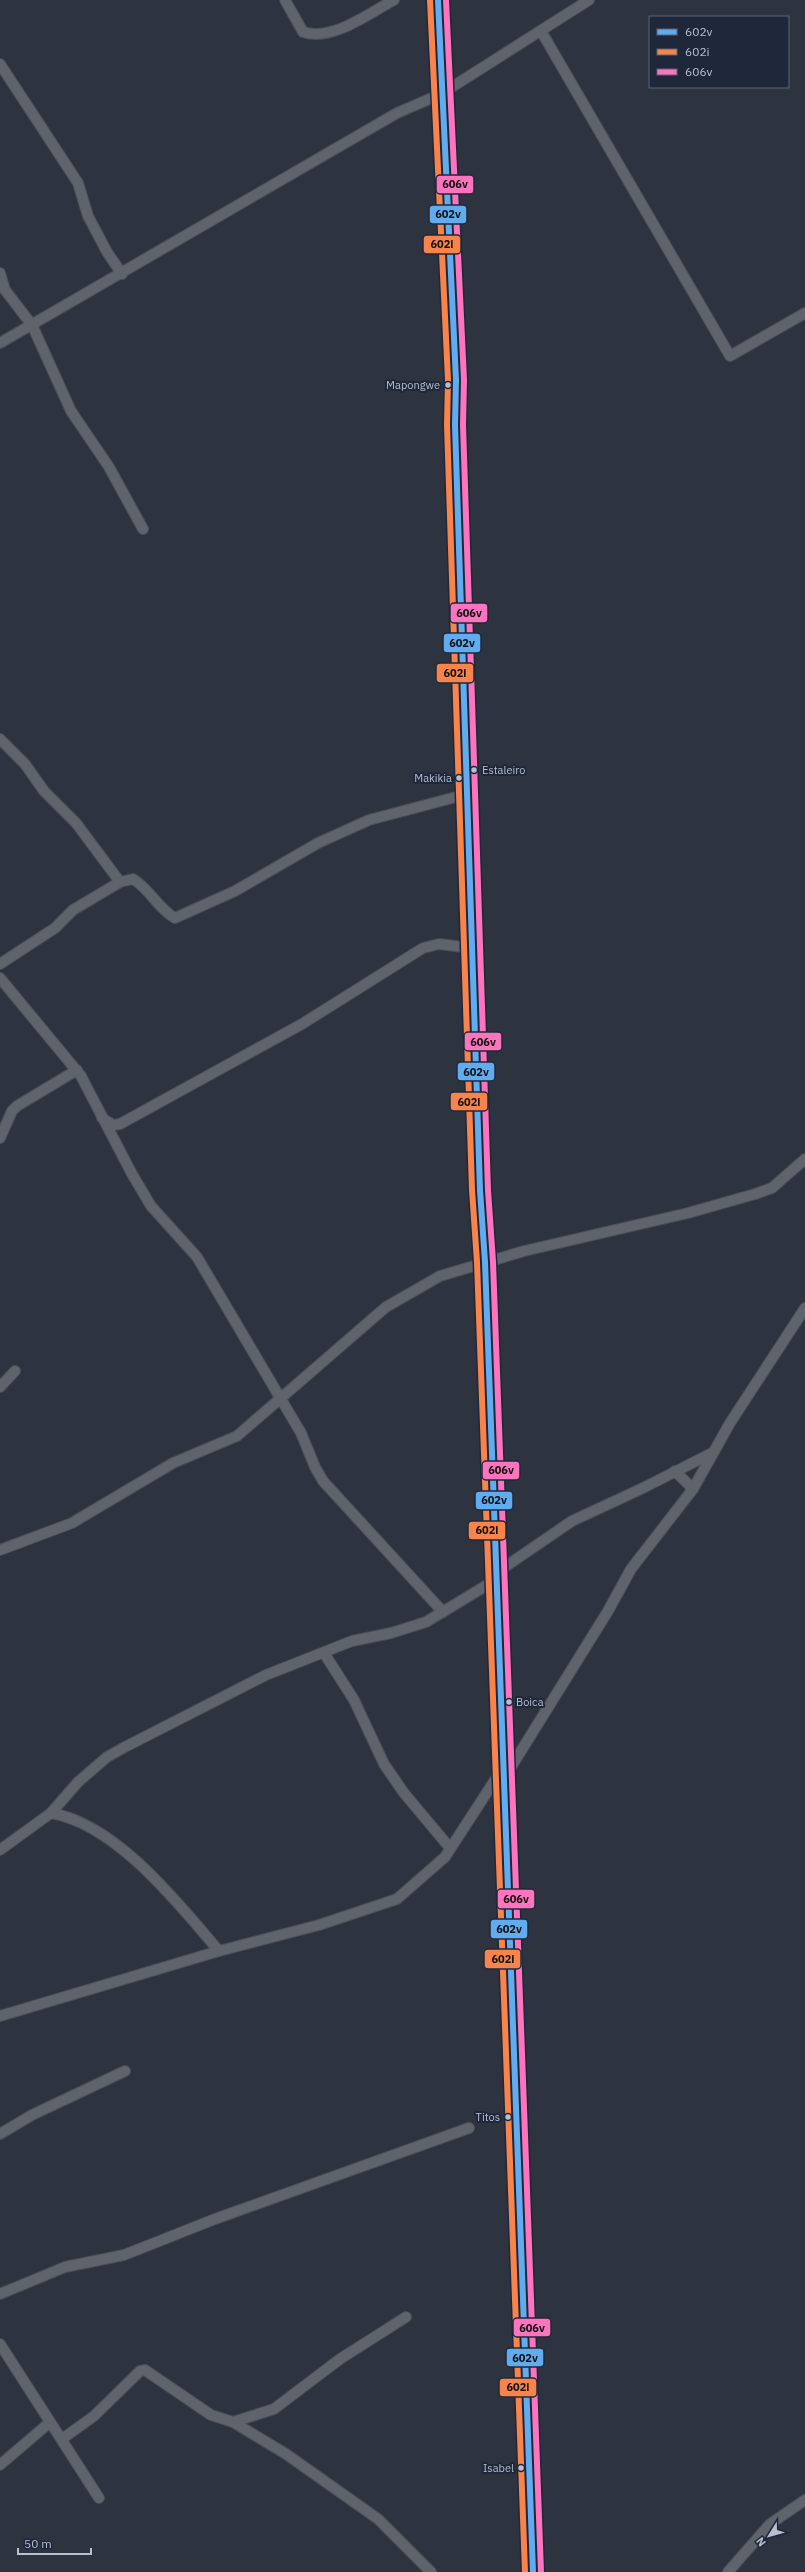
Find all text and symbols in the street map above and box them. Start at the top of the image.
legend [649,16,789,88]
text: 602v [685,24,713,39]
text: 602i [685,44,710,59]
text: 606v [685,64,713,79]
line badge: 606v [436,175,474,194]
text: 606v [442,177,468,191]
line badge: 602v [429,205,467,224]
text: 602v [435,207,461,221]
line badge: 602i [423,235,461,254]
text: 602i [431,237,453,251]
place label: Mapongwe [386,378,440,392]
marker: Mapongwe [443,380,453,390]
line badge: 606v [450,603,488,623]
text: 606v [456,606,482,620]
line badge: 602v [443,633,481,653]
text: 602v [449,636,475,650]
line badge: 602i [436,663,474,683]
text: 602i [444,666,466,680]
place label: Estaleiro [482,763,525,777]
marker: Estaleiro [469,765,479,775]
place label: Makikia [414,771,452,785]
marker: Makikia [454,773,464,783]
line badge: 606v [464,1032,502,1051]
text: 606v [470,1035,496,1049]
line badge: 602v [457,1062,495,1081]
text: 602v [463,1065,489,1079]
line badge: 602i [450,1092,488,1111]
text: 602i [458,1095,480,1109]
line badge: 606v [482,1461,520,1480]
text: 606v [488,1463,514,1477]
line badge: 602v [475,1491,513,1510]
text: 602v [481,1493,507,1507]
line badge: 602i [468,1521,506,1540]
text: 602i [476,1523,498,1537]
place label: Boica [516,1695,544,1709]
marker: Boica [504,1697,514,1707]
line badge: 606v [497,1889,535,1909]
text: 606v [503,1892,529,1906]
line badge: 602v [490,1919,528,1939]
text: 602v [496,1922,522,1936]
line badge: 602i [484,1949,521,1969]
text: 602i [492,1952,514,1966]
place label: Titos [476,2110,500,2124]
marker: Titos [503,2112,513,2122]
line badge: 606v [513,2318,551,2337]
text: 606v [519,2321,545,2335]
line badge: 602v [506,2348,544,2367]
text: 602v [512,2351,538,2365]
line badge: 602i [499,2378,537,2397]
text: 602i [507,2380,529,2394]
place label: Isabel [483,2461,514,2475]
marker: Isabel [516,2463,526,2473]
north arrow [749,2516,789,2556]
scale bar [18,2530,91,2556]
text: N [753,2535,769,2549]
text: 50 m [24,2536,52,2551]

